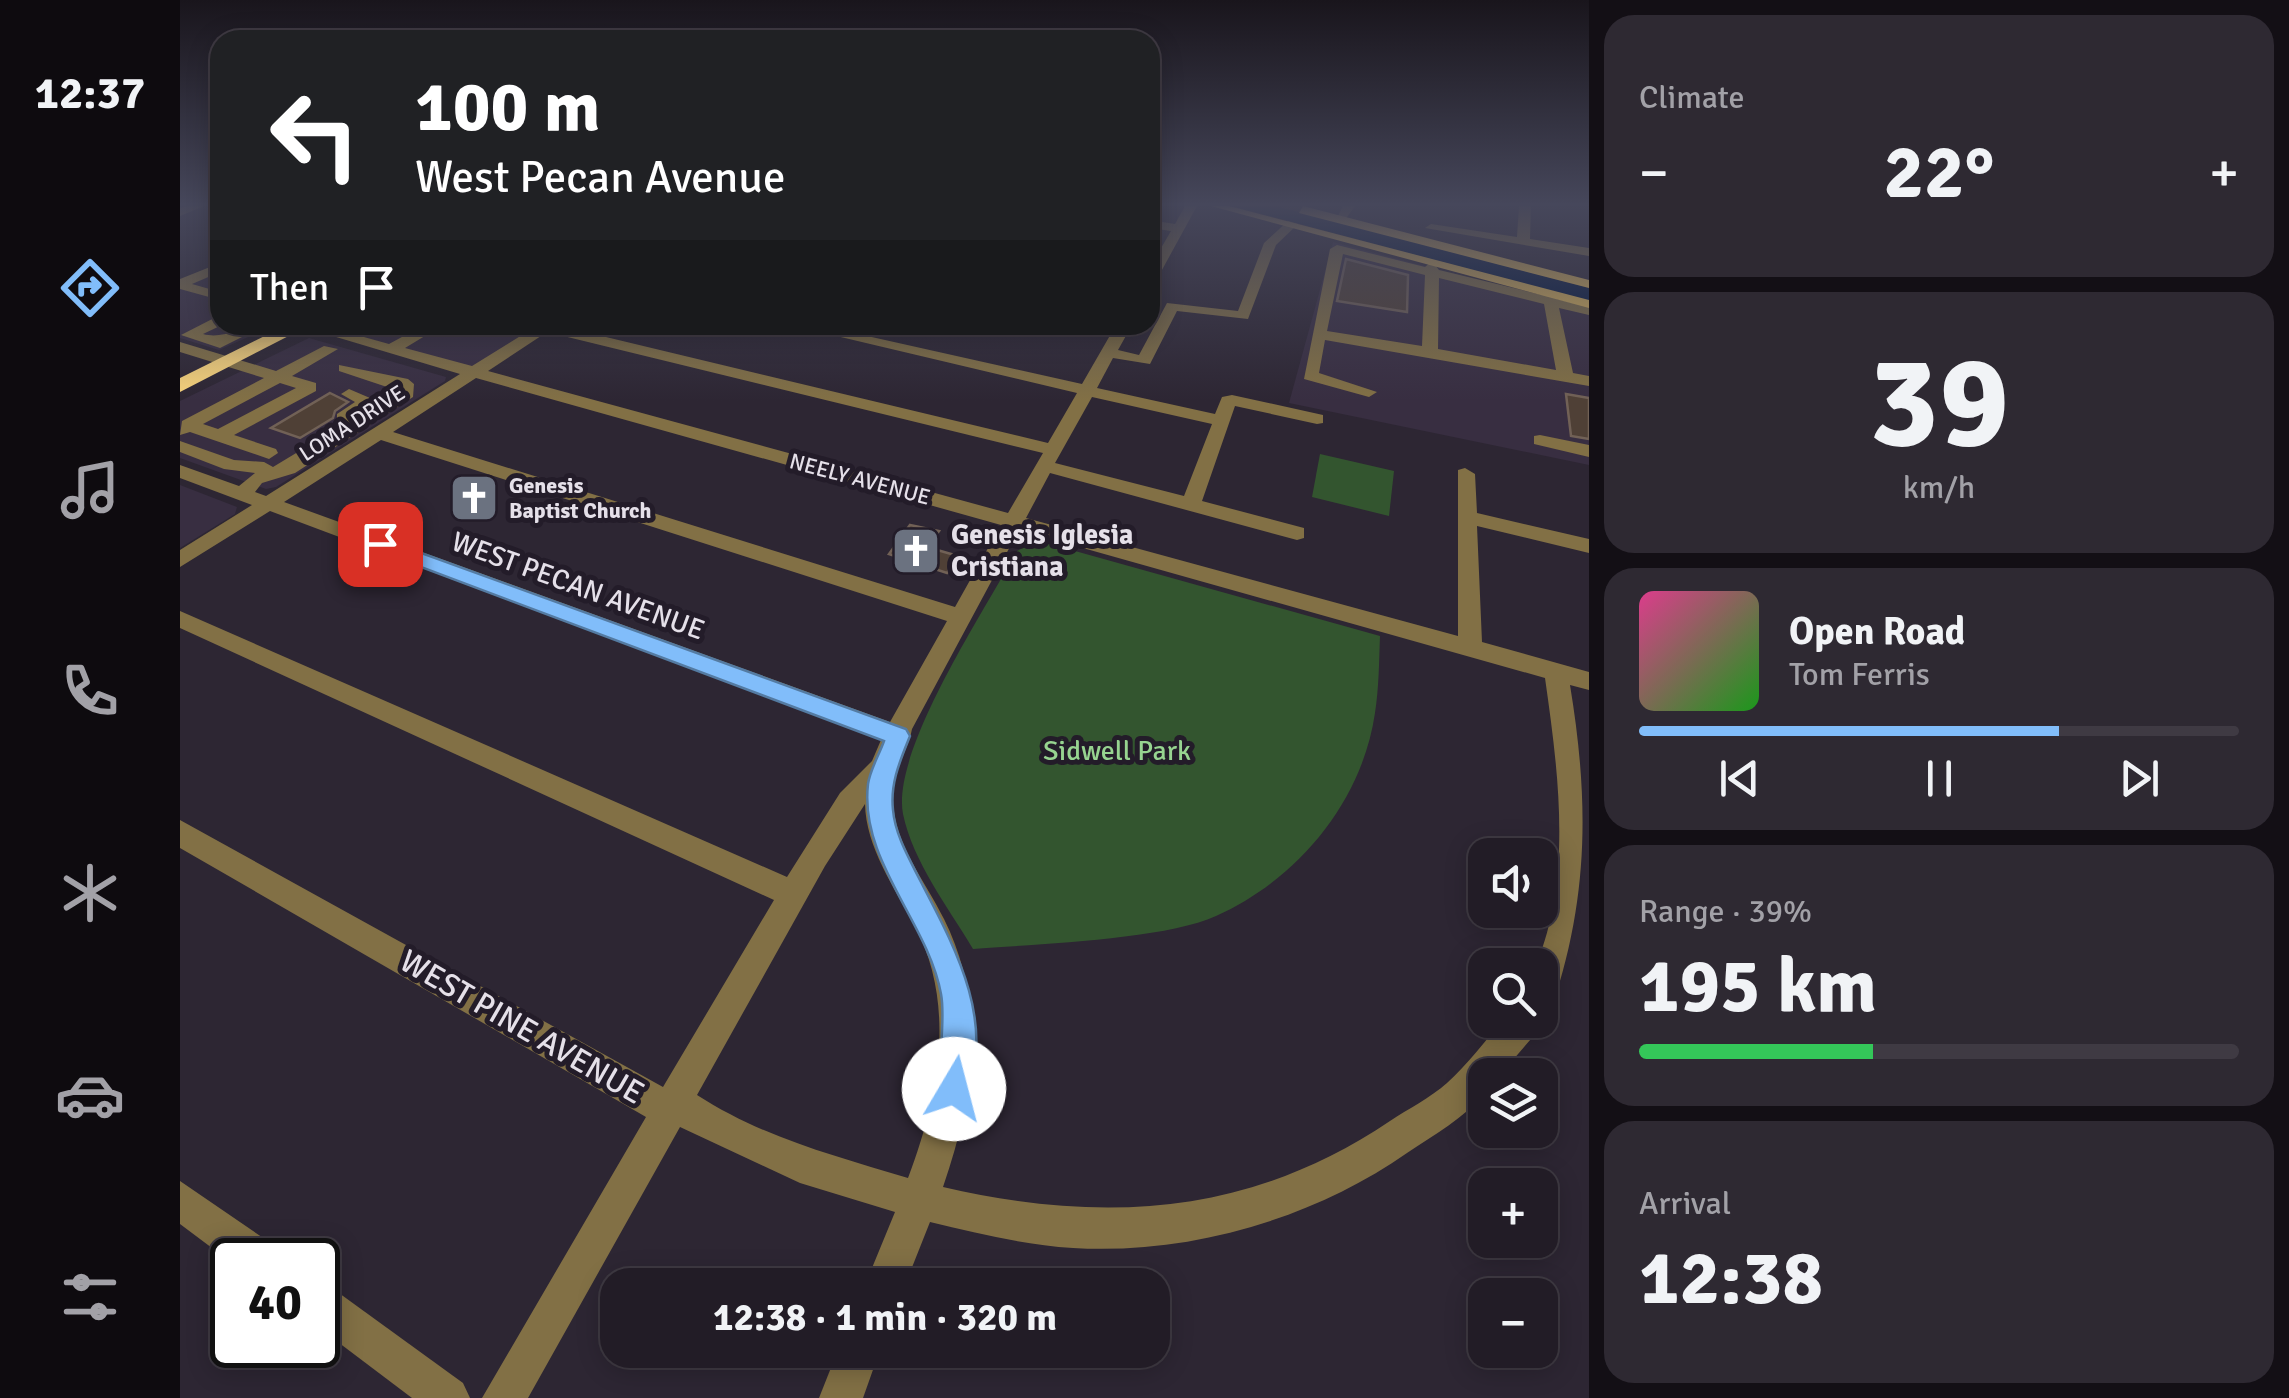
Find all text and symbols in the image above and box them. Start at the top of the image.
text: 100 m [415,64,600,150]
text: 12:37 [35,66,145,121]
icon: left [250,70,380,200]
text: Climate [1639,78,1745,117]
text: 22° [1884,126,1995,219]
text: − [1639,139,1669,207]
text: + [2209,139,2239,207]
text: West Pecan Avenue [415,150,785,205]
icon: directions [55,253,125,323]
icon: arrive [349,260,404,315]
text: Then [250,264,329,311]
text: 39 [1869,323,2009,483]
street label: LOMA DRIVE [294,379,410,467]
street label: NEELY AVENUE [787,447,933,511]
icon: music [55,455,125,525]
text: km/h [1903,468,1975,507]
church icon: Genesis Baptist Church [448,472,500,524]
place label: Genesis Baptist Church [509,472,652,524]
pin [338,502,423,587]
icon: arrive [353,517,408,572]
place label: Genesis Iglesia Cristiana [951,518,1133,584]
street label: WEST PECAN AVENUE [447,524,709,648]
church icon: Genesis Iglesia Cristiana [890,525,942,577]
text: Open Road [1789,608,1965,655]
text: Tom Ferris [1789,655,1930,694]
icon: phone [55,656,125,726]
park label: Sidwell Park [1043,734,1191,768]
icon: previous [1712,751,1767,806]
icon: pause [1912,751,1967,806]
icon: next [2112,751,2167,806]
map controls [1468,838,1558,1368]
button: sound [1468,838,1558,928]
icon: climate [55,858,125,928]
text: Range · 39% [1639,892,1812,931]
text: 195 km [1639,940,1877,1033]
street label: WEST PINE AVENUE [393,941,651,1113]
button: search [1468,948,1558,1038]
position arrow [902,1037,1006,1141]
button: layers [1468,1058,1558,1148]
icon: car [55,1060,125,1130]
button: + [1468,1168,1558,1258]
text: Arrival [1639,1184,1731,1223]
text: 12:38 [1639,1232,1823,1325]
speed limit sign: 40 [210,1238,340,1368]
icon: filters [55,1262,125,1332]
button: − [1468,1278,1558,1368]
text: 12:38 · 1 min · 320 m [713,1294,1057,1341]

